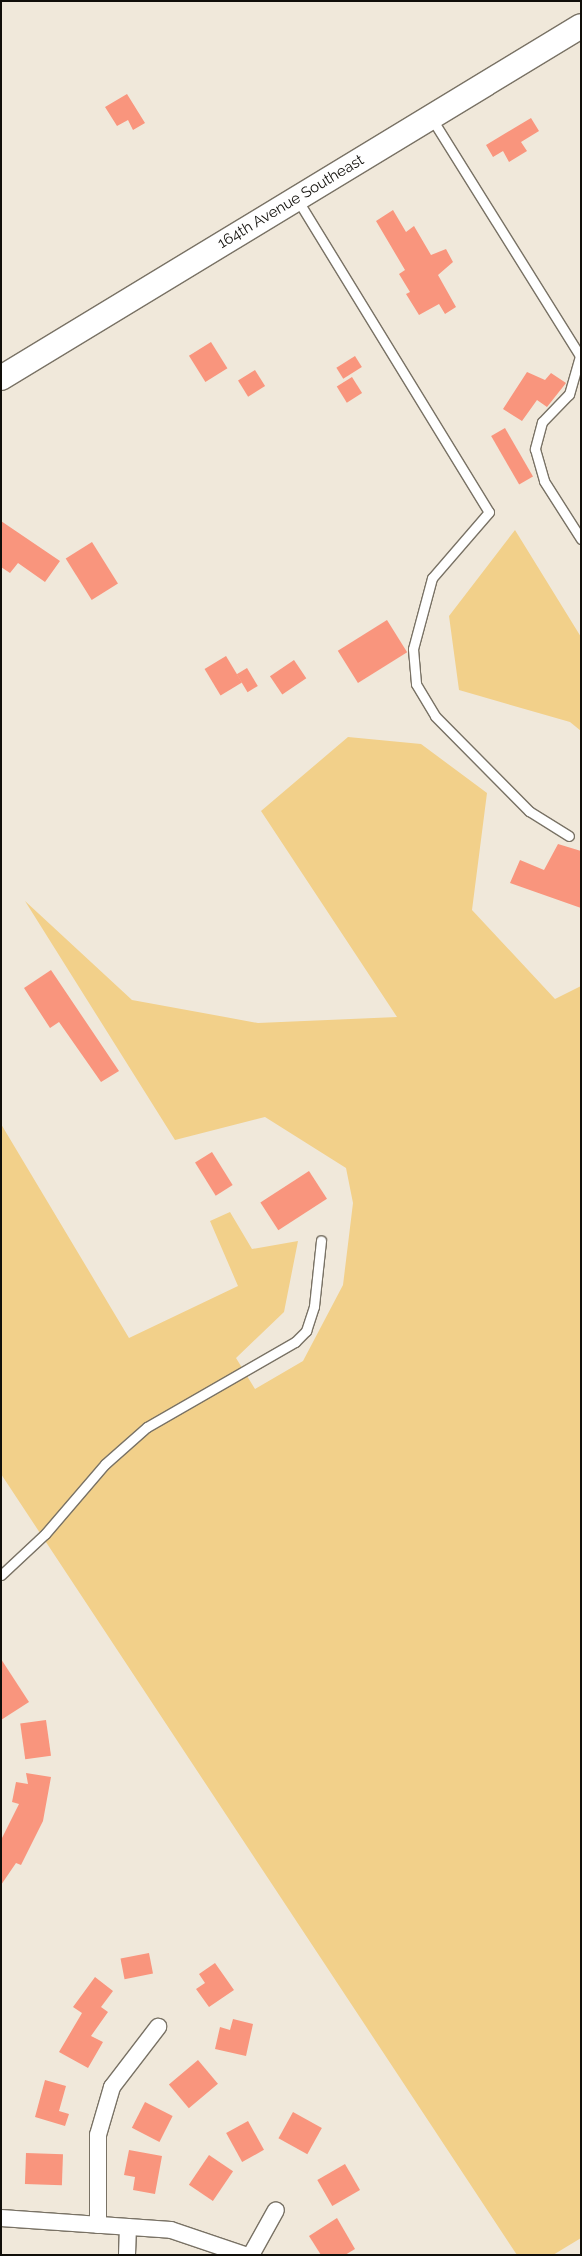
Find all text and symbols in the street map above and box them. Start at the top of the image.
street label: 164th Avenue Southeast [215,151,367,253]

